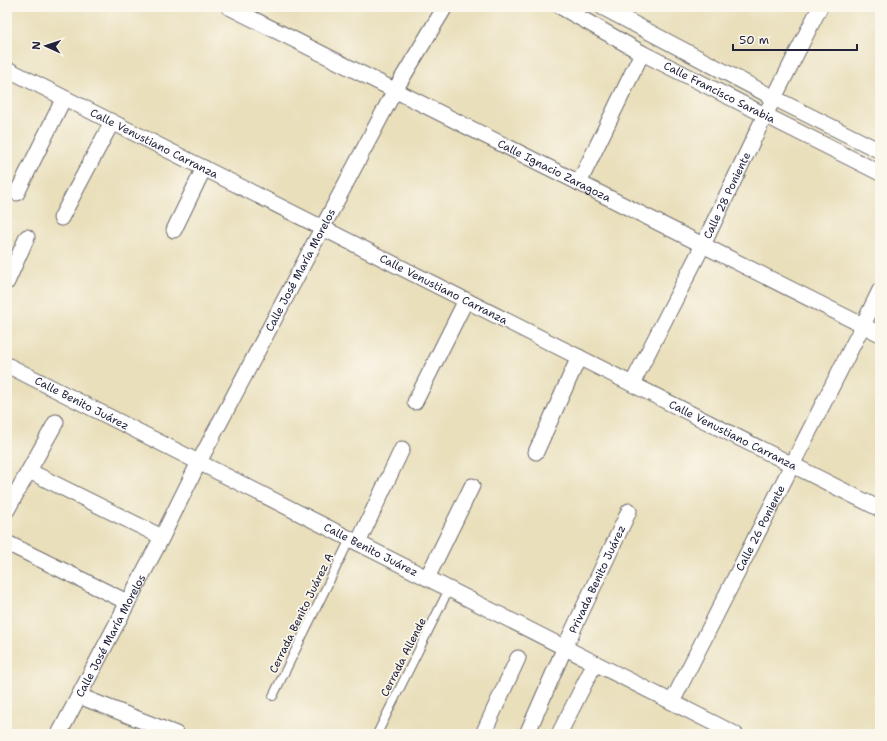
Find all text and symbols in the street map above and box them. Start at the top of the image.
north arrow [26,26,66,66]
scale bar [733,26,857,52]
text: 50 m [739,32,769,48]
text: N [29,40,44,50]
street label: Calle Francisco Sarabia [661,58,778,127]
street label: Calle Venustiano Carranza [88,105,221,182]
street label: Calle Ignacio Zaragoza [495,136,613,206]
street label: Calle 28 Poniente [700,150,754,242]
street label: Calle José María Morelos [262,206,339,334]
street label: Calle Venustiano Carranza [377,251,510,328]
street label: Calle Benito Juárez [32,373,131,434]
street label: Calle Venustiano Carranza [666,397,799,474]
street label: Calle 26 Poniente [733,483,789,574]
street label: Calle Benito Juárez [321,520,420,580]
street label: Privada Benito Juárez [566,523,629,636]
street label: Cerrada Benito Juárez A [266,551,337,676]
street label: Calle José María Morelos [73,572,149,700]
street label: Cerrada Allende [377,615,430,699]

